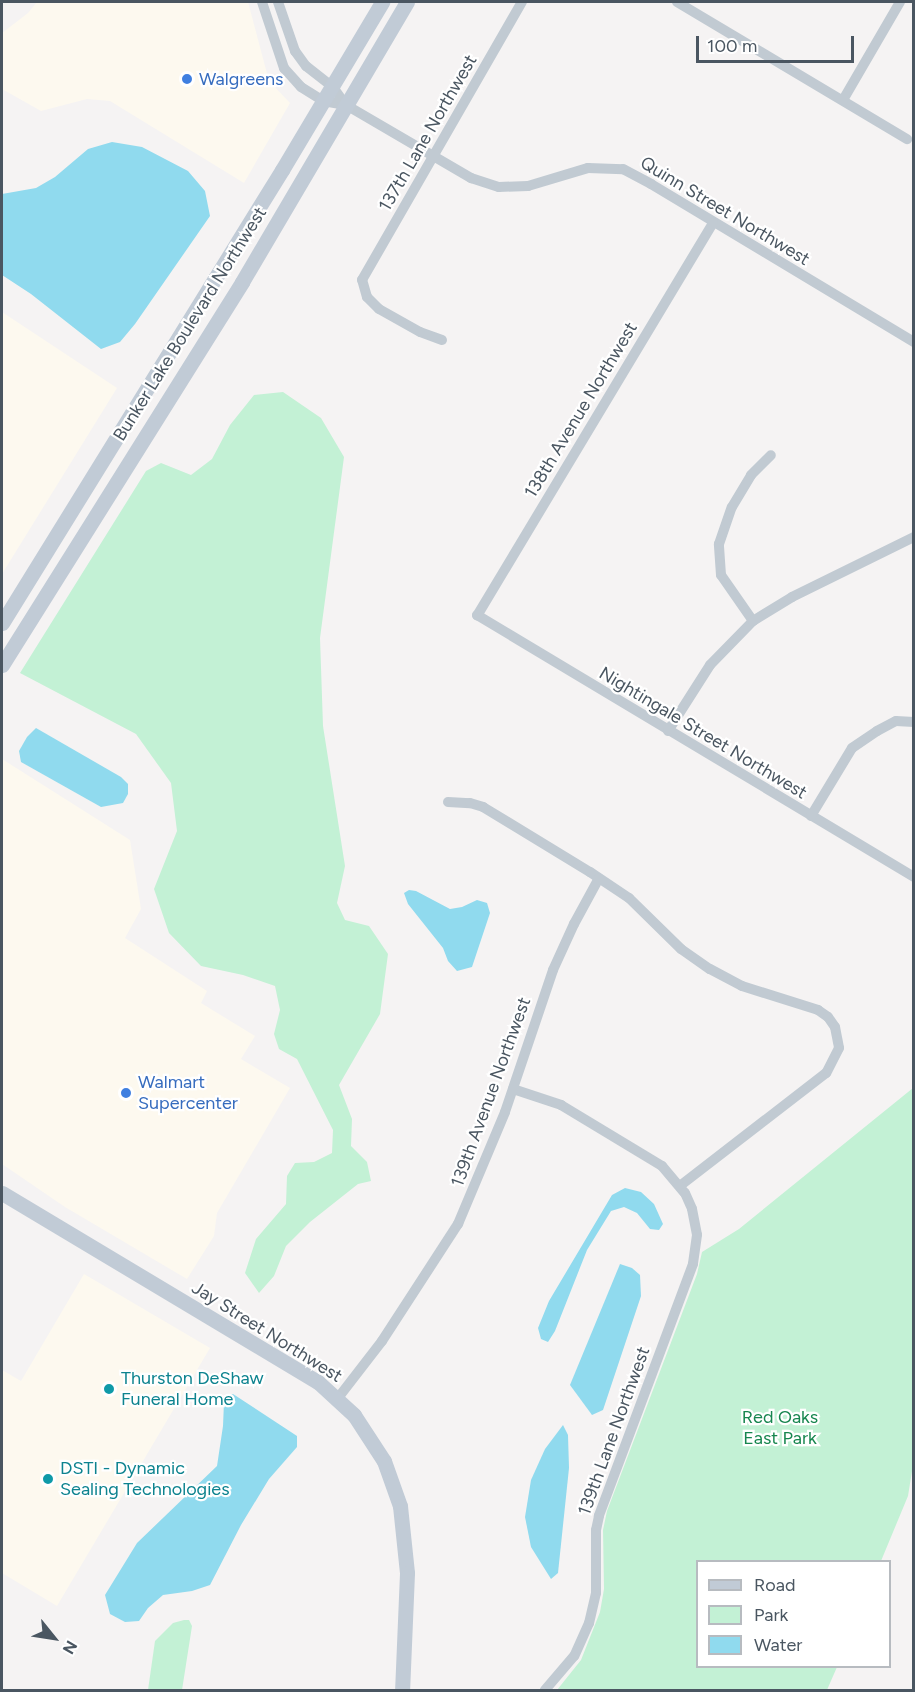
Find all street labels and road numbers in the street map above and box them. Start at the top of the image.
street label: 137th Lane Northwest [374,51,482,215]
street label: Quinn Street Northwest [636,152,814,270]
street label: Bunker Lake Boulevard Northwest [109,203,271,445]
street label: 138th Avenue Northwest [520,318,642,502]
street label: Nightingale Street Northwest [595,662,811,804]
street label: 139th Avenue Northwest [447,994,535,1190]
street label: Jay Street Northwest [188,1277,346,1387]
street label: 139th Lane Northwest [573,1344,655,1518]

